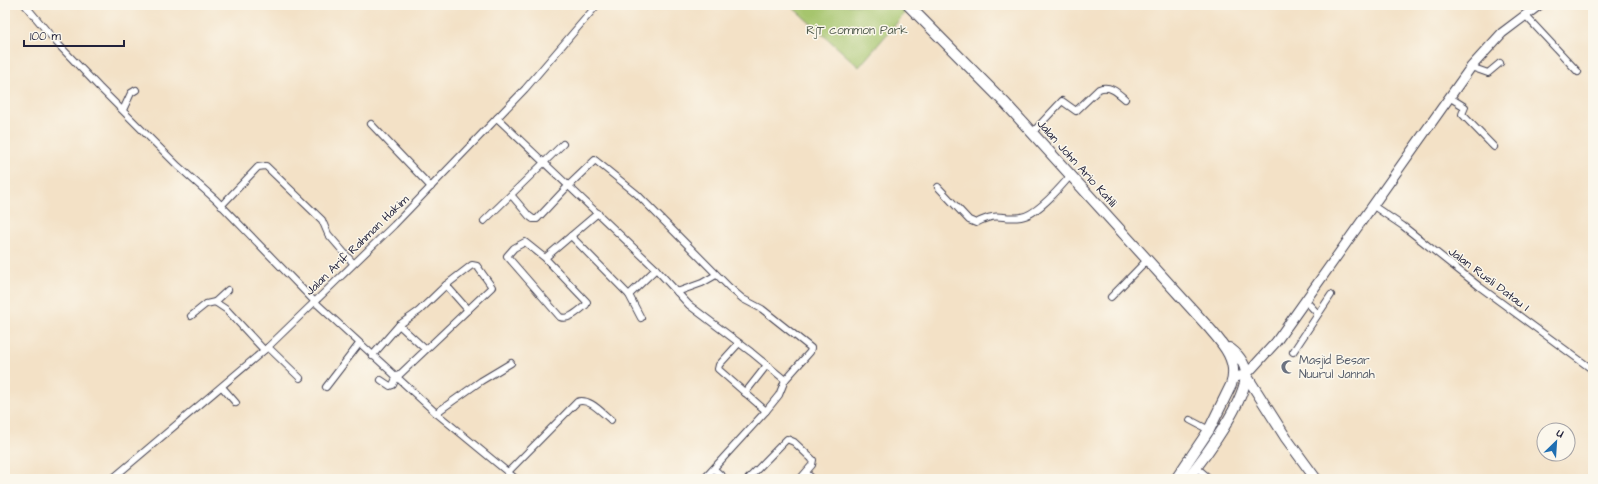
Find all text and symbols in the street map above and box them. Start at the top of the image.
scale bar [24,22,124,48]
park label: RjT common Park [806,22,908,39]
text: 100 m [30,28,61,45]
street label: Jalan John Ario Katili [1033,116,1121,211]
street label: Jalan Arif Rahman Hakim [302,191,413,299]
street label: Jalan Rusli Datau I [1444,243,1533,316]
place label: Masjid Besar Nuurul Jannah [1299,352,1375,383]
mosque icon: Masjid Besar Nuurul Jannah [1280,359,1296,375]
north arrow [1536,422,1576,462]
text: U [1553,425,1566,441]

